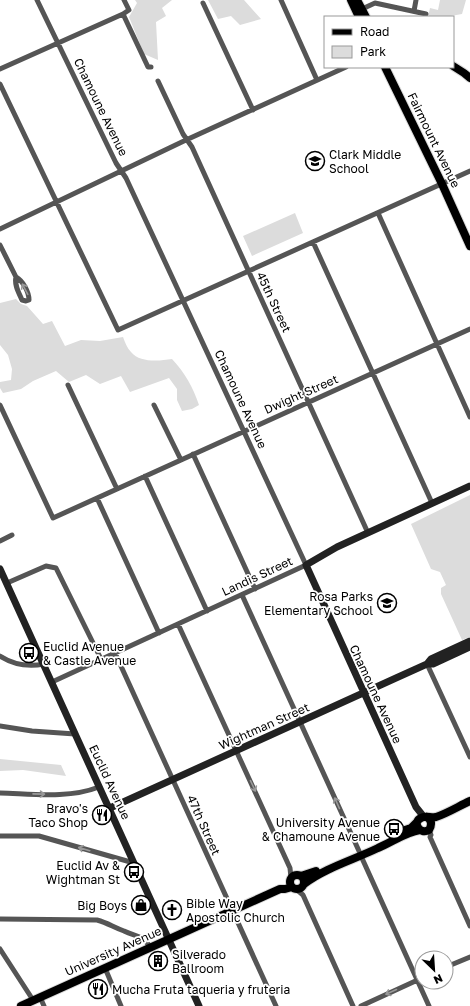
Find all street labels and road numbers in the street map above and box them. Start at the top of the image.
street label: Chamoune Avenue [71,56,131,158]
street label: Fairmount Avenue [404,90,464,190]
street label: 45th Street [253,269,295,335]
street label: Chamoune Avenue [212,347,270,451]
street label: Dwight Street [262,371,340,417]
street label: Landis Street [219,553,295,599]
street label: Chamoune Avenue [347,642,405,746]
street label: Wightman Street [216,699,312,753]
street label: Euclid Avenue [86,742,134,822]
street label: 47th Street [184,793,224,858]
street label: University Avenue [62,923,164,979]

